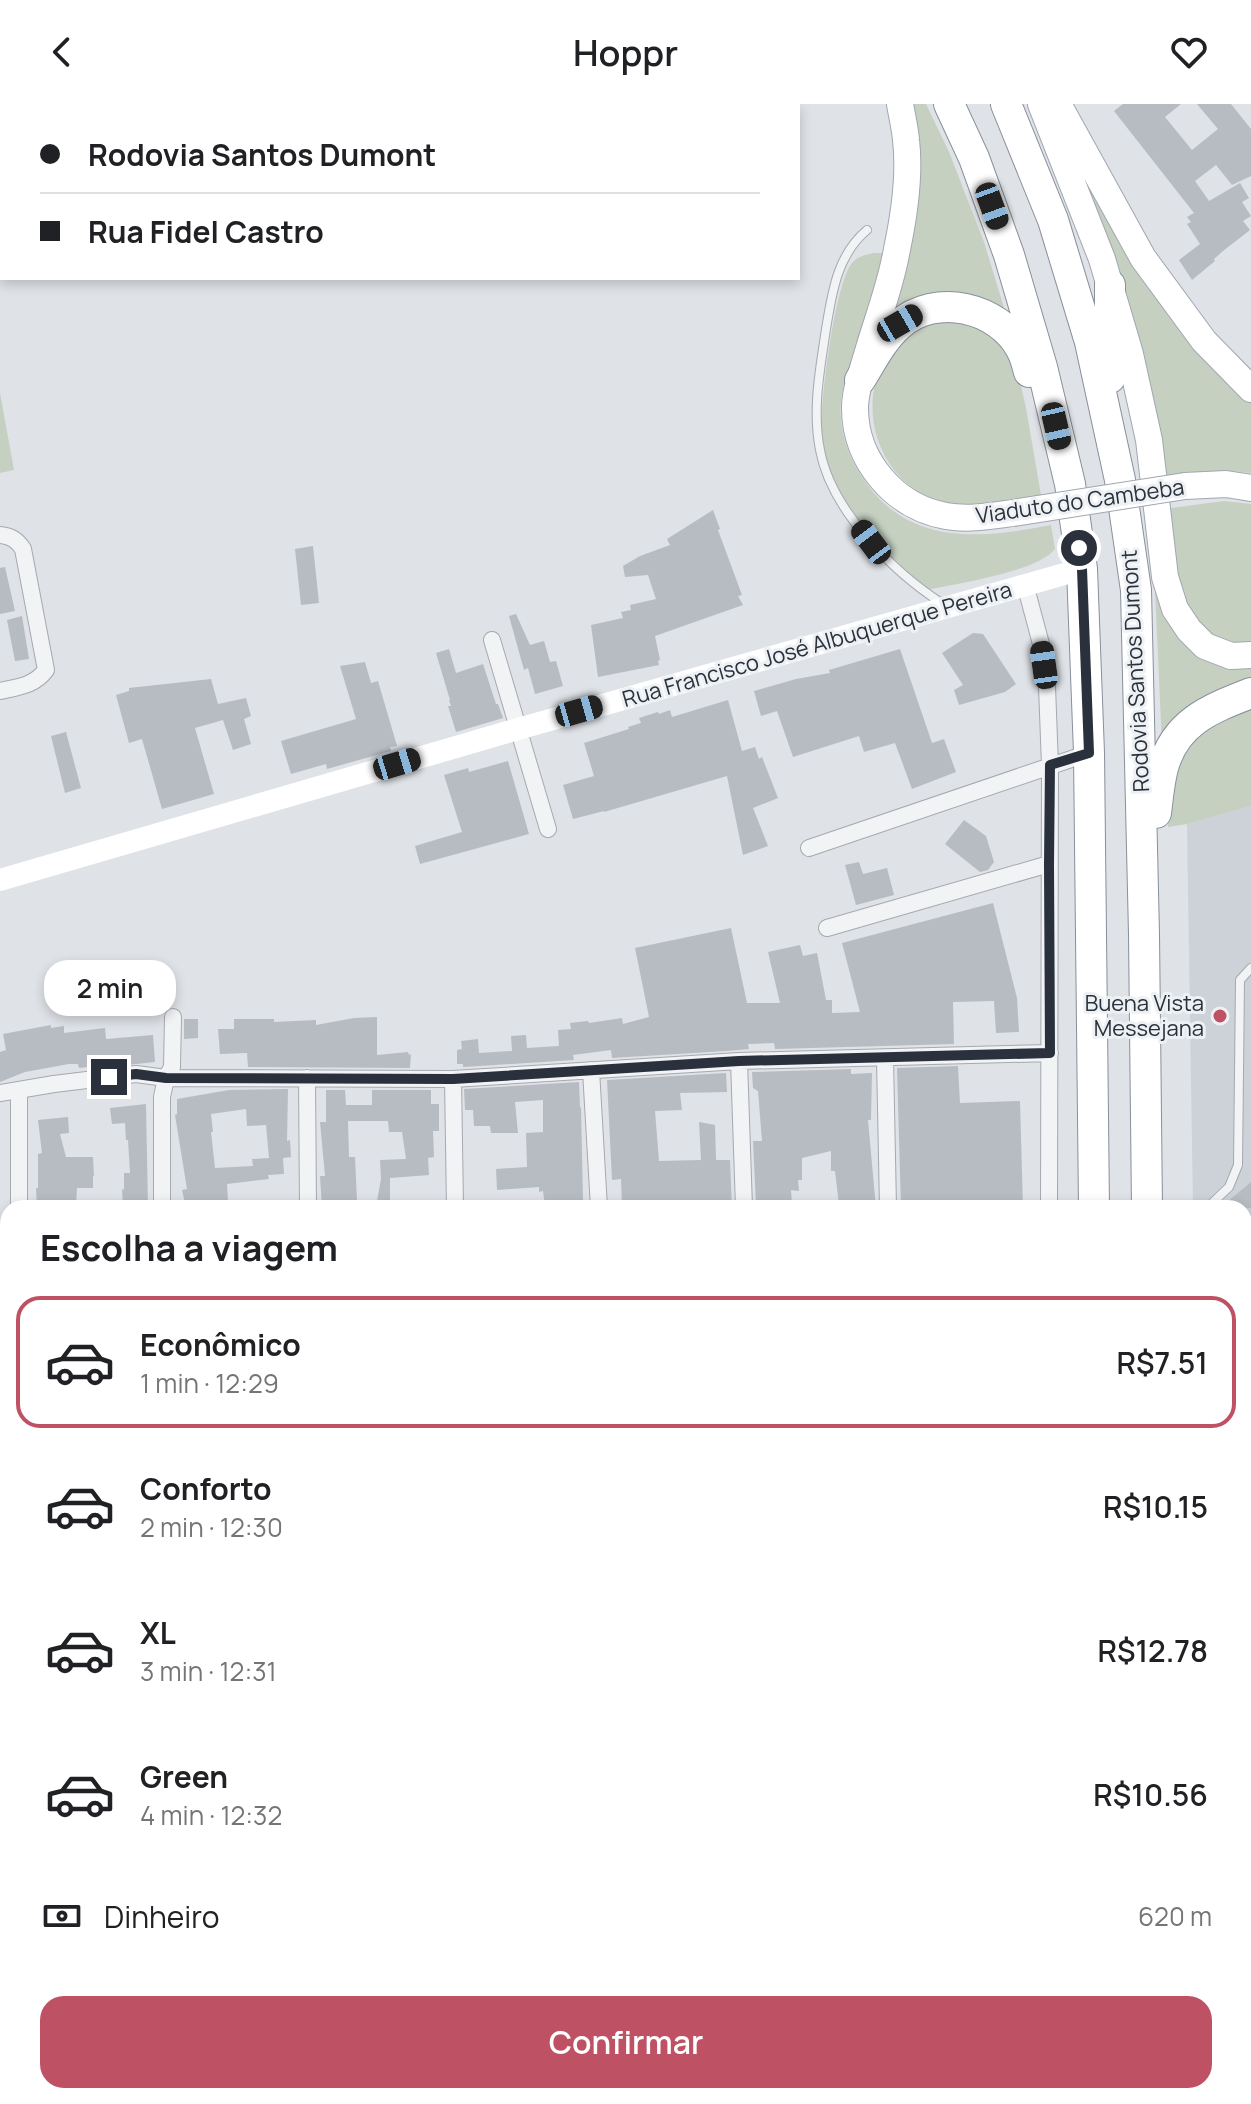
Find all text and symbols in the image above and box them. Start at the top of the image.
text: Hoppr [573,28,678,77]
icon: back [40,30,84,74]
icon: heart [1167,30,1211,74]
text: Rodovia Santos Dumont [88,134,436,175]
car [973,179,1011,233]
text: Rua Fidel Castro [88,211,324,252]
car [873,301,927,345]
car [1039,400,1073,452]
street label: Viaduto do Cambeba [974,472,1186,530]
car [847,516,895,568]
route start [1061,530,1097,566]
street label: Rodovia Santos Dumont [1114,549,1156,793]
street label: Rua Francisco José Albuquerque Pereira [619,574,1015,714]
car [1029,640,1059,690]
car [553,693,605,729]
car [371,746,423,782]
callout: 2 min [43,961,175,1017]
text: 2 min [77,970,143,1006]
place label: Buena Vista Messejana [1085,988,1204,1043]
marker: Buena Vista Messejana [1211,1007,1229,1025]
route end [91,1059,127,1095]
text: Escolha a viagem [40,1223,338,1272]
text: Econômico [140,1324,301,1365]
icon: car [44,1326,116,1398]
text: R$7.51 [1117,1342,1208,1383]
text: 1 min · 12:29 [140,1365,279,1401]
text: Conforto [140,1468,271,1509]
icon: car [44,1470,116,1542]
text: R$10.15 [1103,1486,1208,1527]
text: 2 min · 12:30 [140,1509,283,1545]
text: XL [140,1612,176,1653]
icon: car [44,1614,116,1686]
text: R$12.78 [1097,1630,1208,1671]
text: 3 min · 12:31 [140,1653,277,1689]
text: Green [140,1756,228,1797]
icon: car [44,1758,116,1830]
text: R$10.56 [1093,1774,1208,1815]
text: 4 min · 12:32 [140,1797,282,1833]
icon: cash [40,1894,84,1938]
text: Dinheiro [104,1896,220,1937]
text: 620 m [1138,1898,1212,1934]
button: Confirmar [40,1996,1212,2088]

